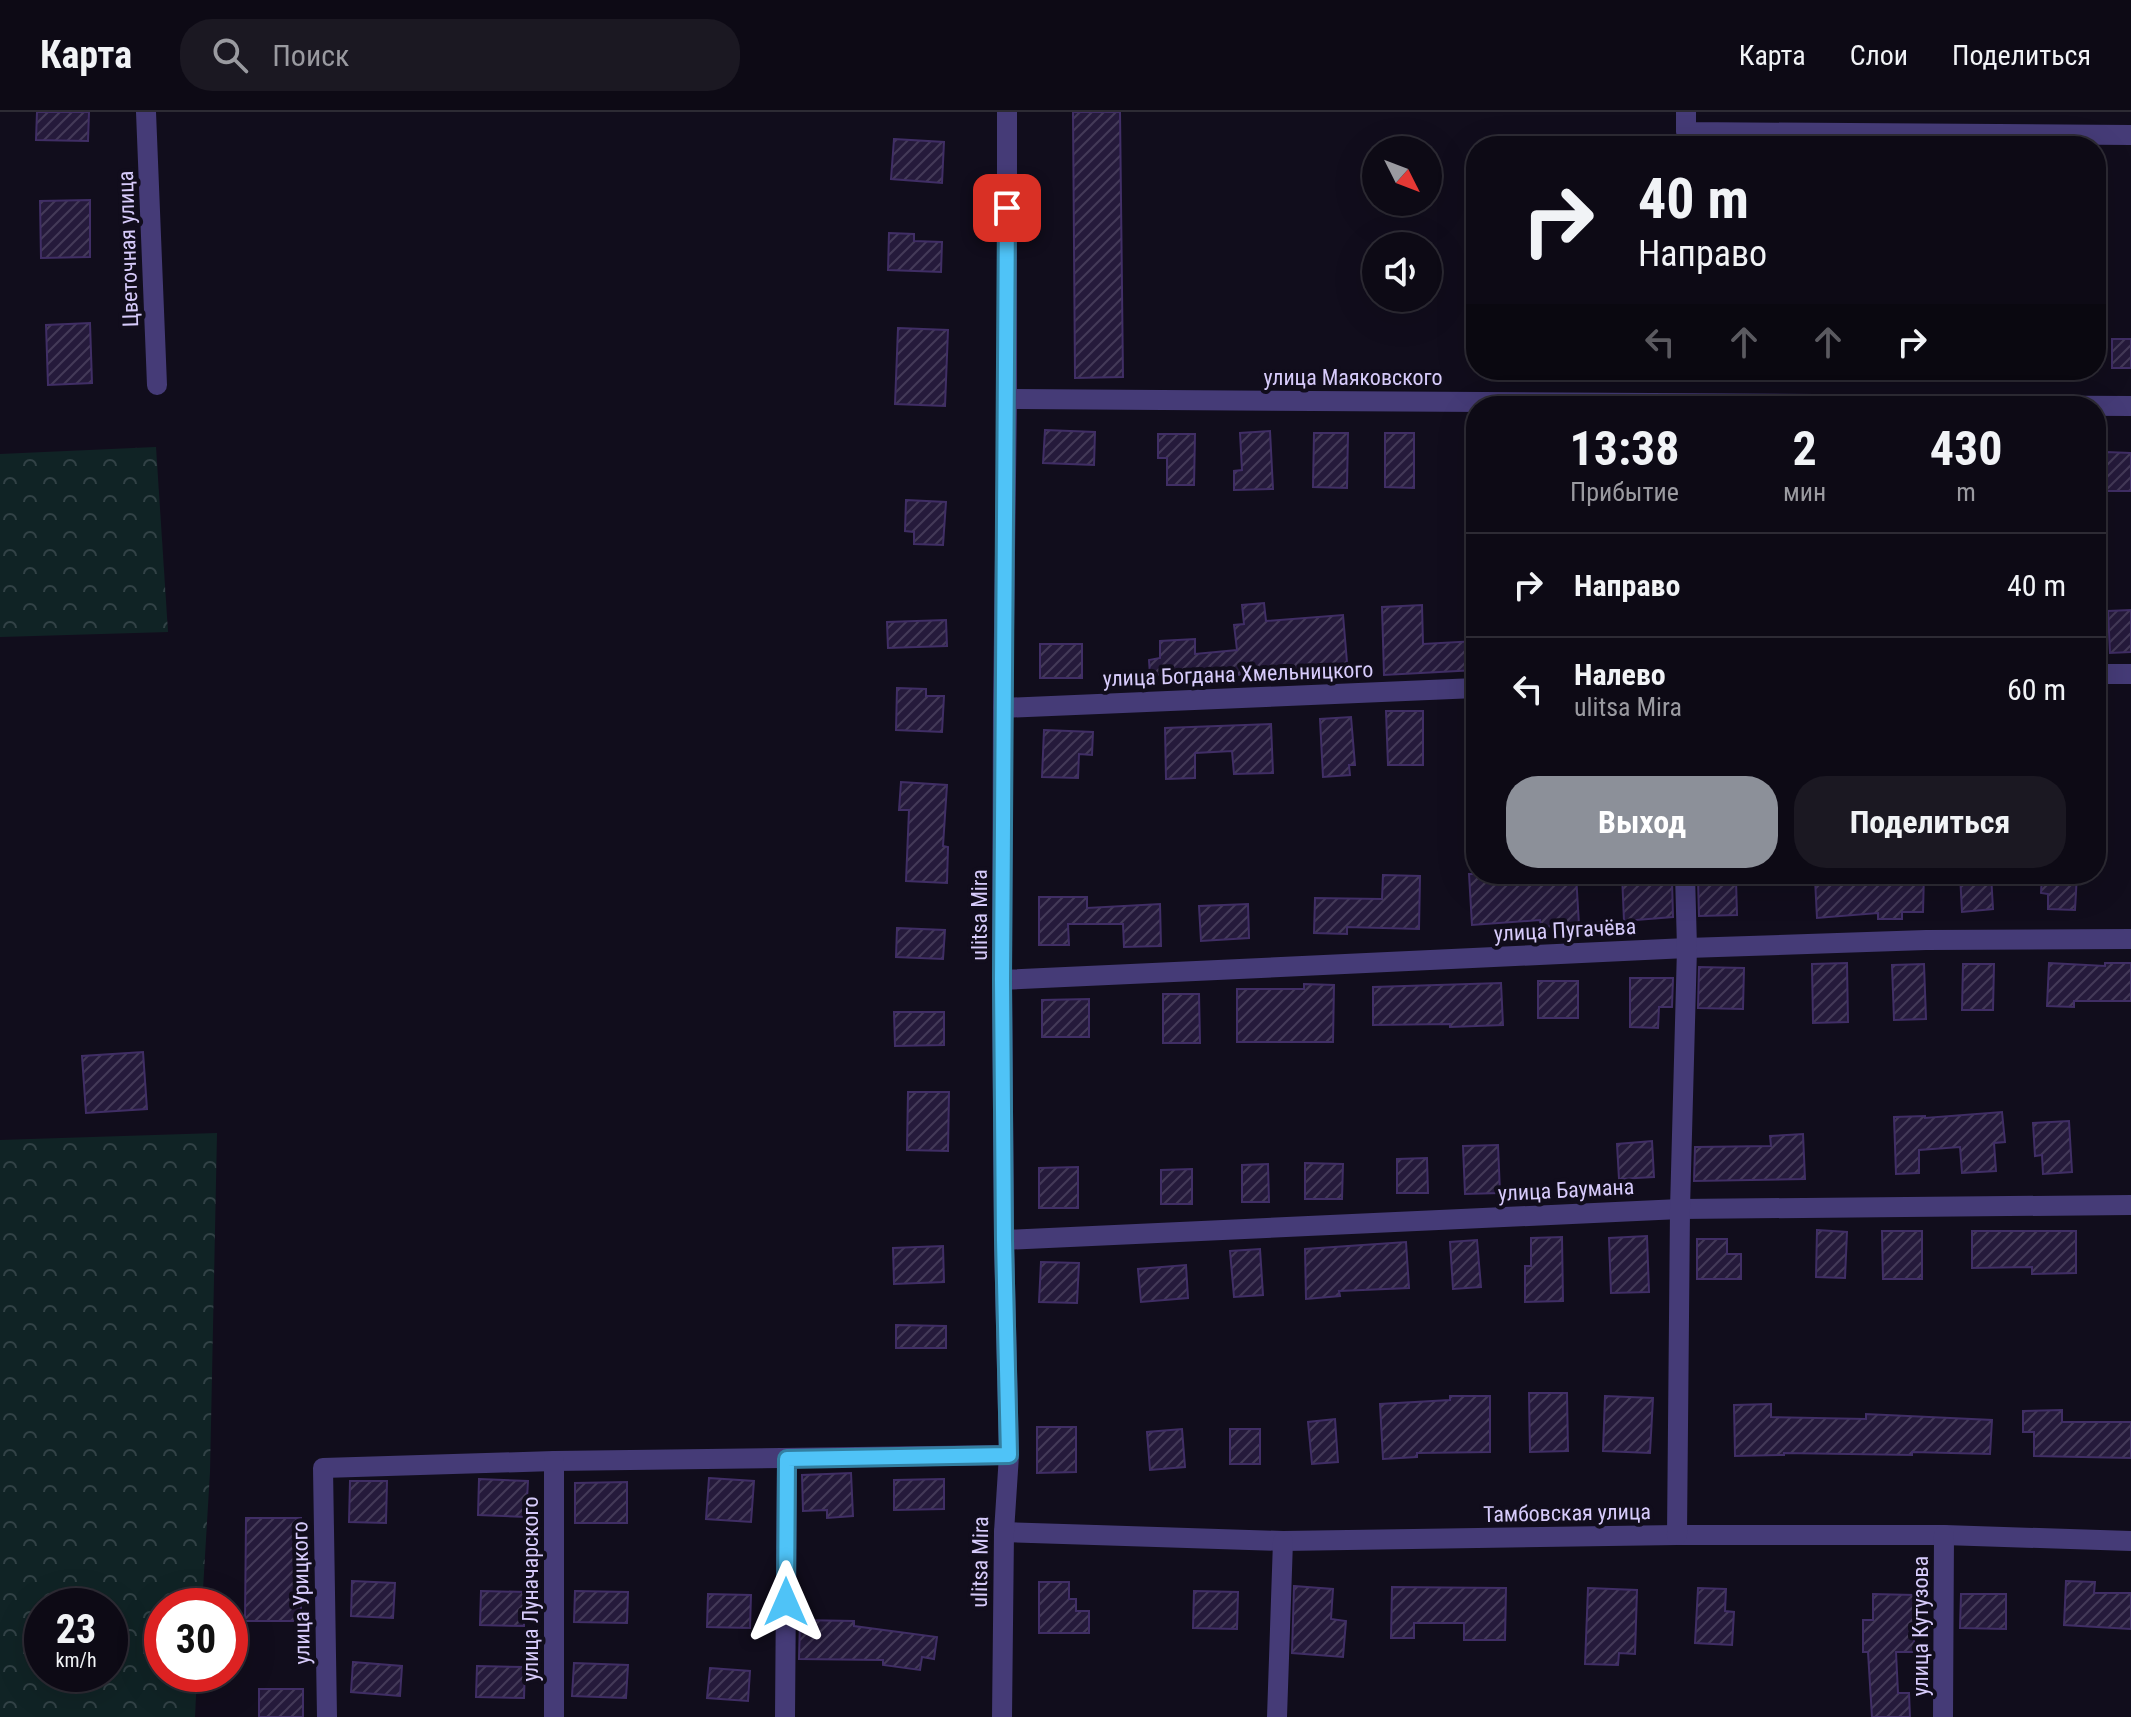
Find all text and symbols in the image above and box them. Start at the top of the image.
search box [180,19,740,91]
text: Карта [40,33,132,77]
icon: search [208,33,252,77]
text: Поиск [272,38,349,73]
text: Карта [1739,39,1806,72]
text: Слои [1850,39,1908,72]
text: Поделиться [1952,39,2091,72]
north arrow [1362,136,1442,216]
map controls [1362,136,1442,312]
text: 40 m [1638,166,1749,232]
icon: right [1506,168,1610,272]
street label: Цветочная улица [113,170,143,328]
pin [973,174,1041,242]
icon: arrive [985,186,1029,230]
button: sound [1362,232,1442,312]
text: Направо [1638,233,1767,275]
icon: left [1638,320,1682,364]
icon: ahead [1722,320,1766,364]
icon: ahead [1806,320,1850,364]
icon: right [1890,320,1934,364]
street label: улица Маяковского [1263,365,1443,390]
text: 13:38 [1569,420,1680,477]
text: 2 [1793,420,1817,477]
text: 430 [1930,420,2003,477]
text: Прибытие [1570,477,1679,507]
text: мин [1783,477,1826,507]
text: m [1956,477,1976,507]
icon: right [1506,563,1550,607]
text: Направо [1574,568,1680,603]
text: 40 m [2007,568,2066,603]
street label: улица Богдана Хмельницкого [1102,657,1374,691]
text: Налево [1574,657,1666,692]
icon: left [1506,667,1550,711]
text: 60 m [2007,672,2066,707]
text: ulitsa Mira [1574,692,1682,722]
button: Выход [1506,776,1778,868]
button: Поделиться [1794,776,2066,868]
street label: ulitsa Mira [967,869,992,961]
street label: улица Пугачёва [1493,914,1637,946]
street label: улица Баумана [1497,1174,1635,1206]
street label: улица Луначарского [518,1496,543,1682]
street label: Тамбовская улица [1483,1499,1651,1527]
street label: ulitsa Mira [967,1516,993,1608]
street label: улица Урицкого [287,1521,315,1665]
street label: улица Кутузова [1908,1556,1933,1696]
position arrow [744,1560,828,1644]
speed limit sign: 30 [144,1588,248,1692]
text: 23 [56,1606,96,1653]
text: km/h [55,1648,97,1672]

